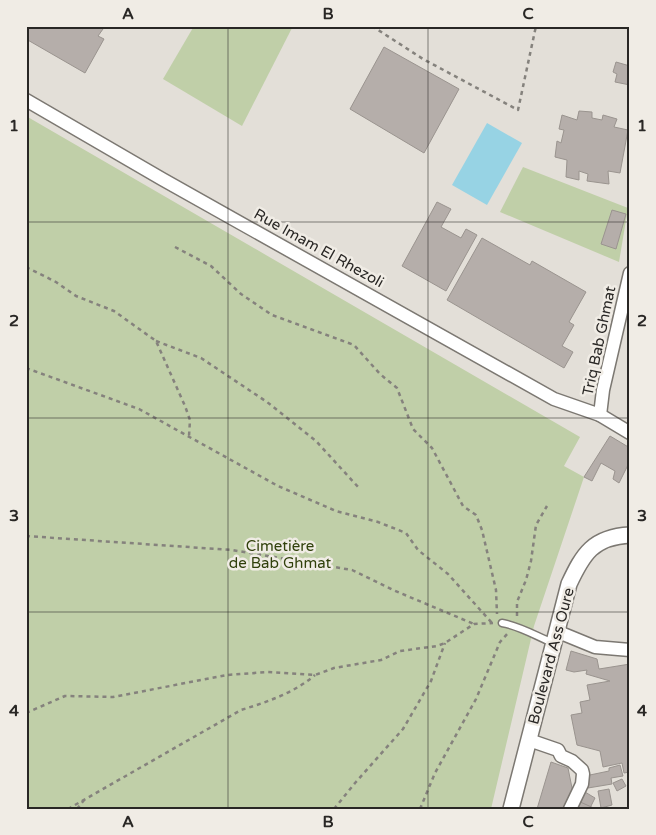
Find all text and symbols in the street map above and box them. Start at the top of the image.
text: A [122,4,134,24]
text: B [322,4,334,24]
text: C [522,4,534,24]
text: 1 [9,116,19,136]
text: 1 [637,116,647,136]
street label: Rue Imam El Rhezoli [251,205,387,291]
street label: Triq Bab Ghmat [579,284,619,397]
text: 2 [9,311,19,331]
text: 2 [637,311,647,331]
text: 3 [9,506,19,526]
text: 3 [637,506,647,526]
park label: Cimetière de Bab Ghmat [229,537,331,572]
street label: Boulevard Ass Oure [524,586,578,726]
text: 4 [9,701,19,721]
text: 4 [637,701,647,721]
text: A [122,812,134,832]
text: B [322,812,334,832]
text: C [522,812,534,832]

